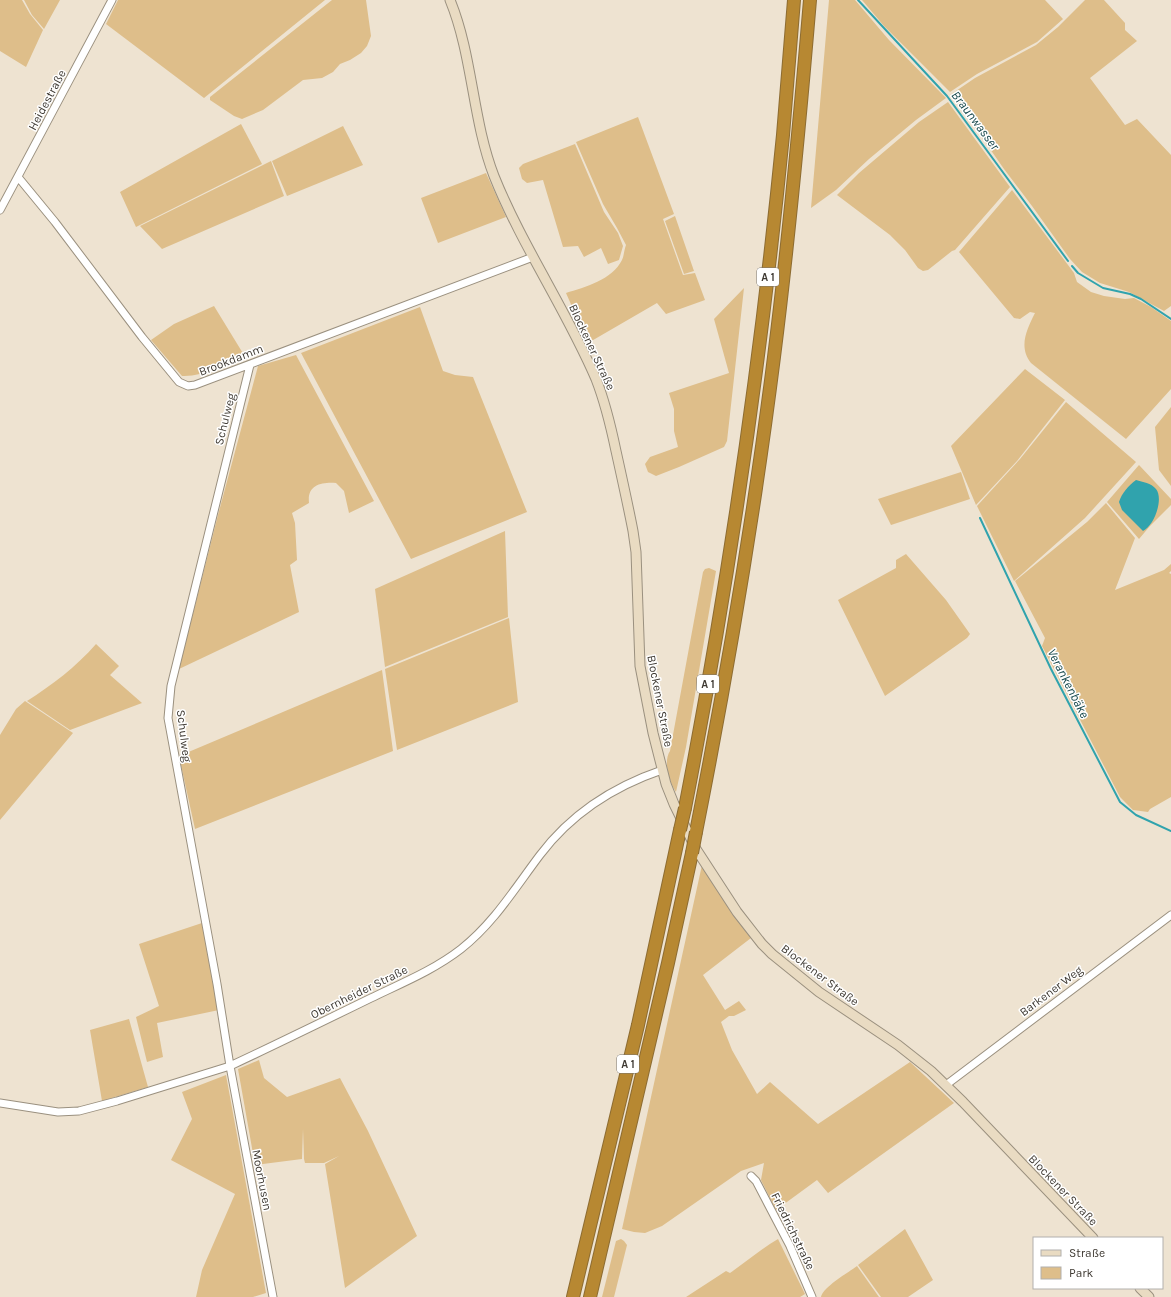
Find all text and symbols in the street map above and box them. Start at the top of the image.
street label: Heidestraße [25,67,69,133]
water label: Braunwasser [948,88,1003,153]
road number: A 1 [757,268,779,286]
street label: Blockener Straße [566,302,618,392]
street label: Brookdamm [197,341,265,379]
street label: Schulweg [212,391,238,446]
water label: Verankenbäke [1045,646,1092,720]
street label: Blockener Straße [644,654,676,748]
road number: A 1 [697,675,719,693]
street label: Schulweg [174,709,194,763]
street label: Blockener Straße [779,941,861,1009]
street label: Obernheider Straße [308,962,410,1022]
street label: Barkener Weg [1017,963,1085,1019]
road number: A 1 [617,1055,639,1073]
street label: Moorhusen [249,1148,275,1212]
street label: Blockener Straße [1026,1152,1100,1228]
street label: Friedrichstraße [768,1190,818,1272]
legend [1033,1237,1163,1289]
text: Straße [1069,1246,1105,1260]
text: Park [1069,1266,1094,1280]

